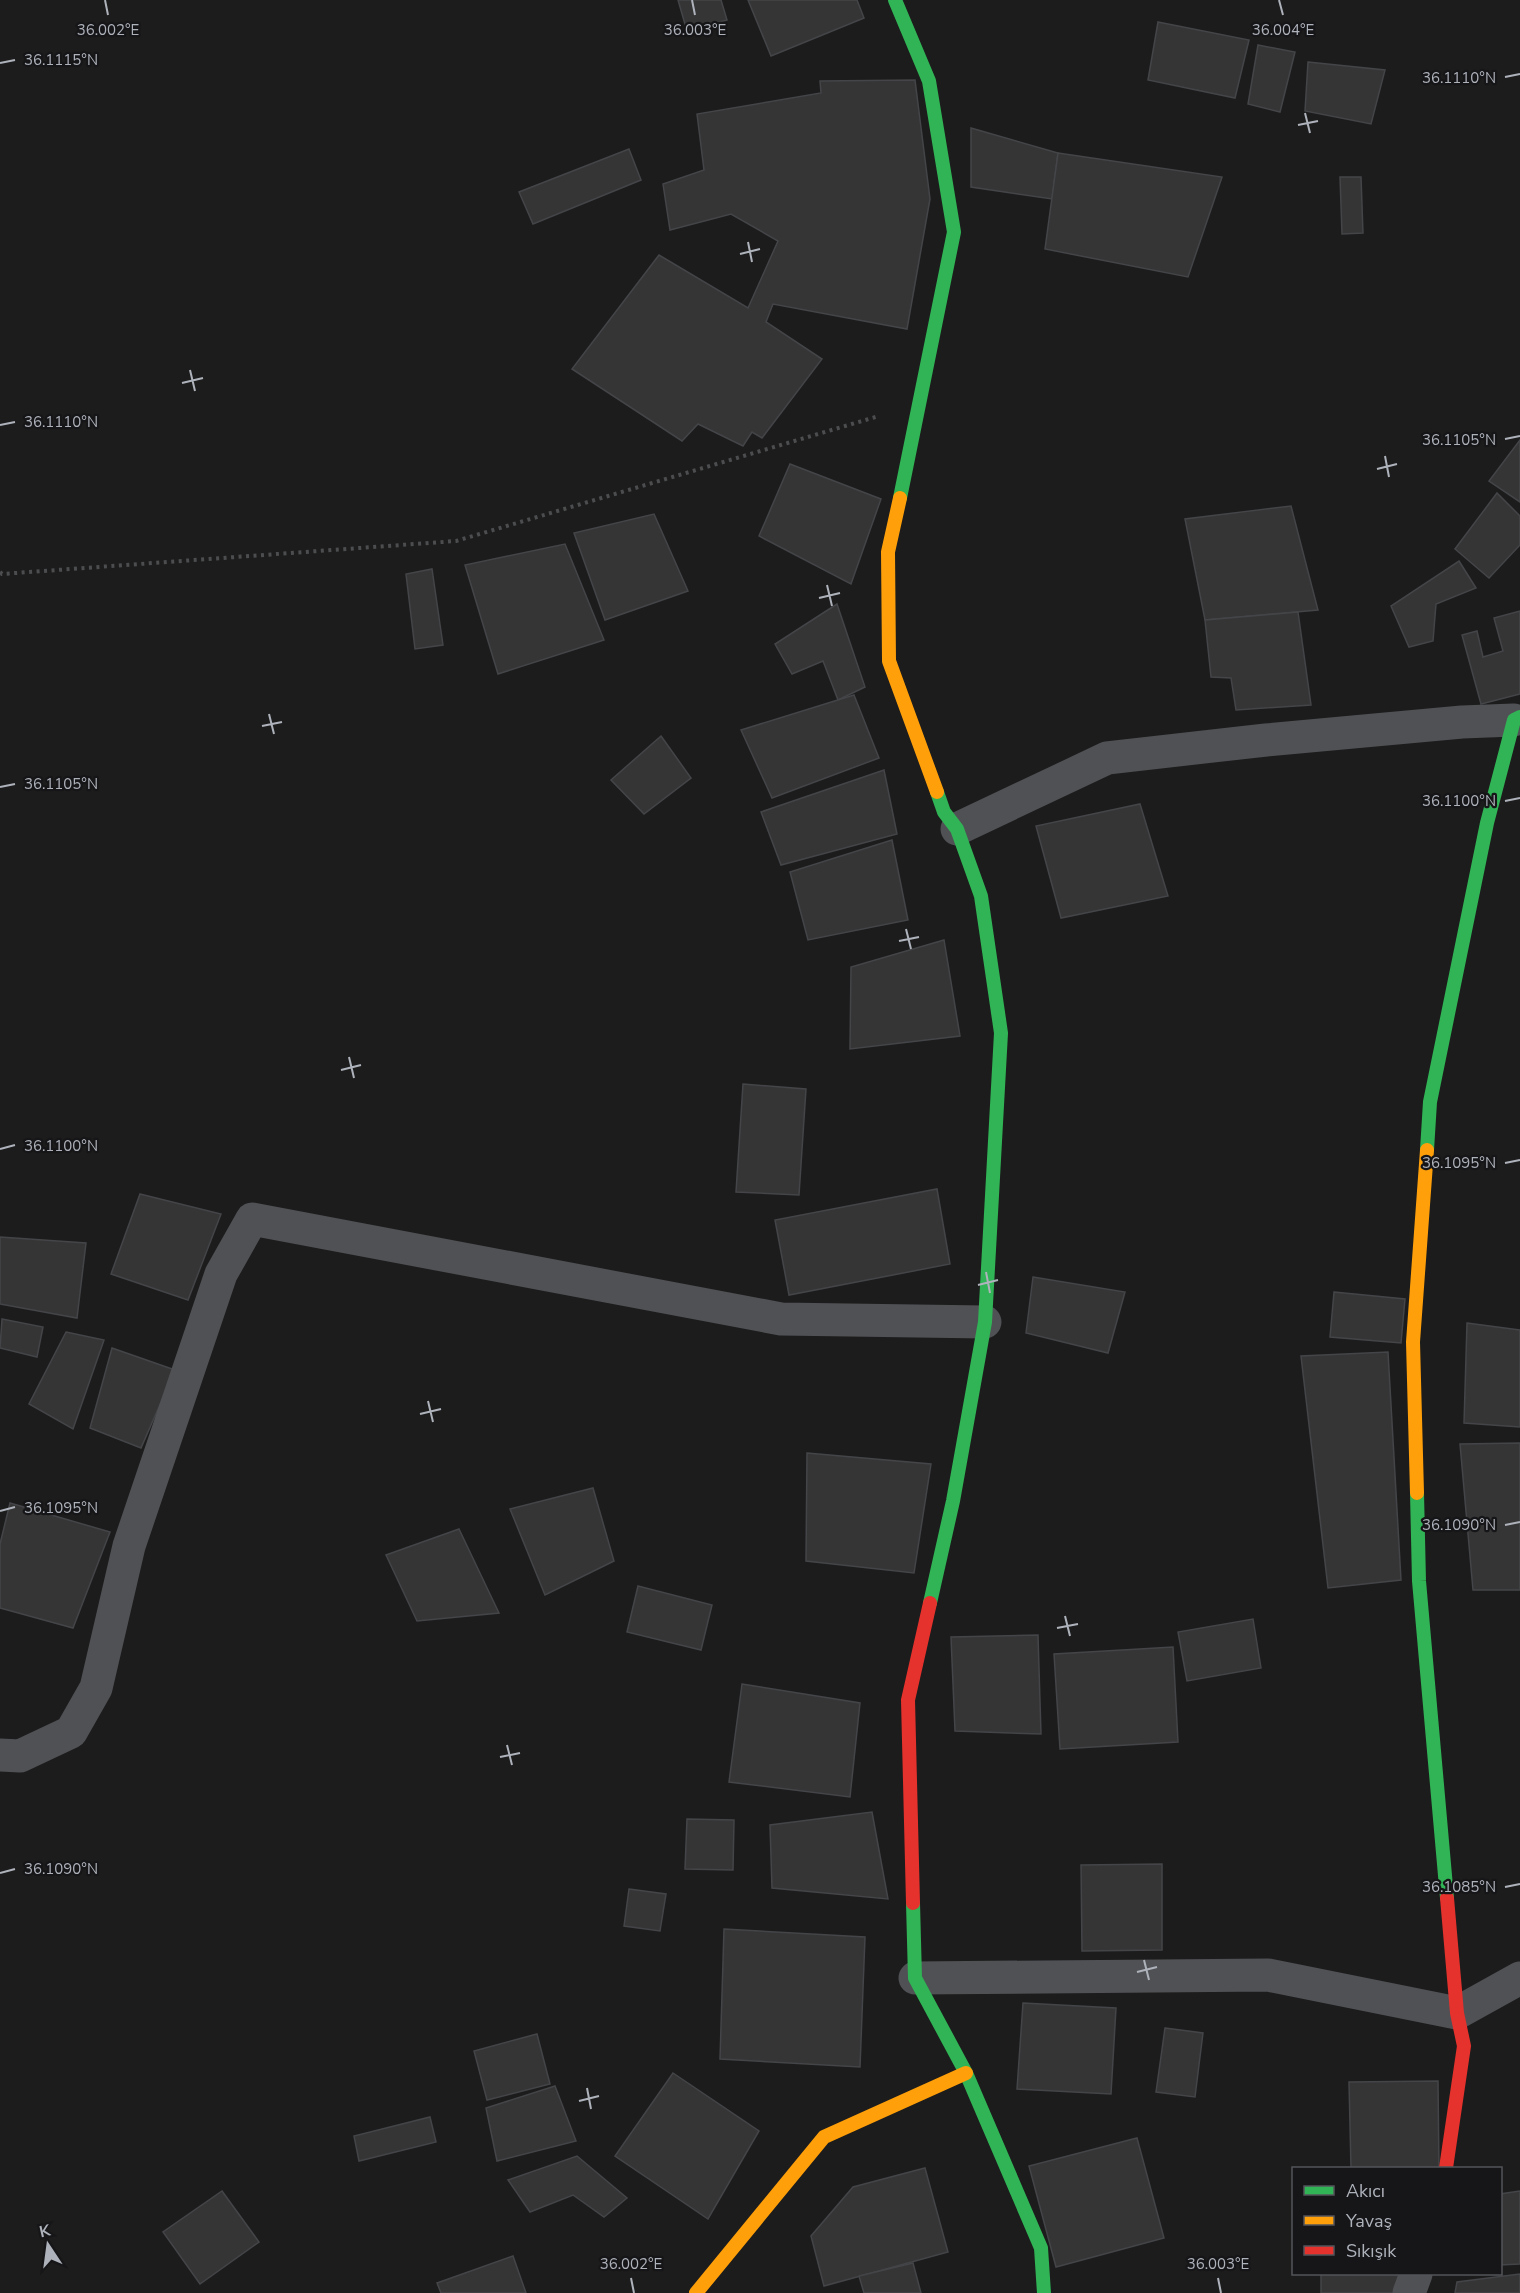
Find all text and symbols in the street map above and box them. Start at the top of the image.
text: 36.002°E [77,20,139,40]
text: 36.003°E [664,20,726,40]
text: 36.004°E [1252,20,1314,40]
text: 36.1115°N [24,50,98,70]
text: 36.1110°N [1422,68,1496,88]
text: 36.1110°N [24,412,98,432]
text: 36.1105°N [1422,430,1496,450]
text: 36.1105°N [24,774,98,794]
text: 36.1100°N [1422,791,1496,811]
text: 36.1100°N [24,1136,98,1156]
text: 36.1095°N [1422,1153,1496,1173]
text: 36.1095°N [24,1498,98,1518]
text: 36.1090°N [1422,1515,1496,1535]
text: 36.1090°N [24,1859,98,1879]
text: 36.1085°N [1422,1877,1496,1897]
legend [1292,2167,1502,2275]
text: Akıcı [1346,2179,1385,2203]
text: Yavaş [1345,2209,1392,2233]
north arrow [18,2215,78,2275]
text: K [37,2219,54,2243]
text: Sıkışık [1346,2239,1397,2263]
text: 36.002°E [600,2254,662,2274]
text: 36.003°E [1187,2254,1249,2274]

